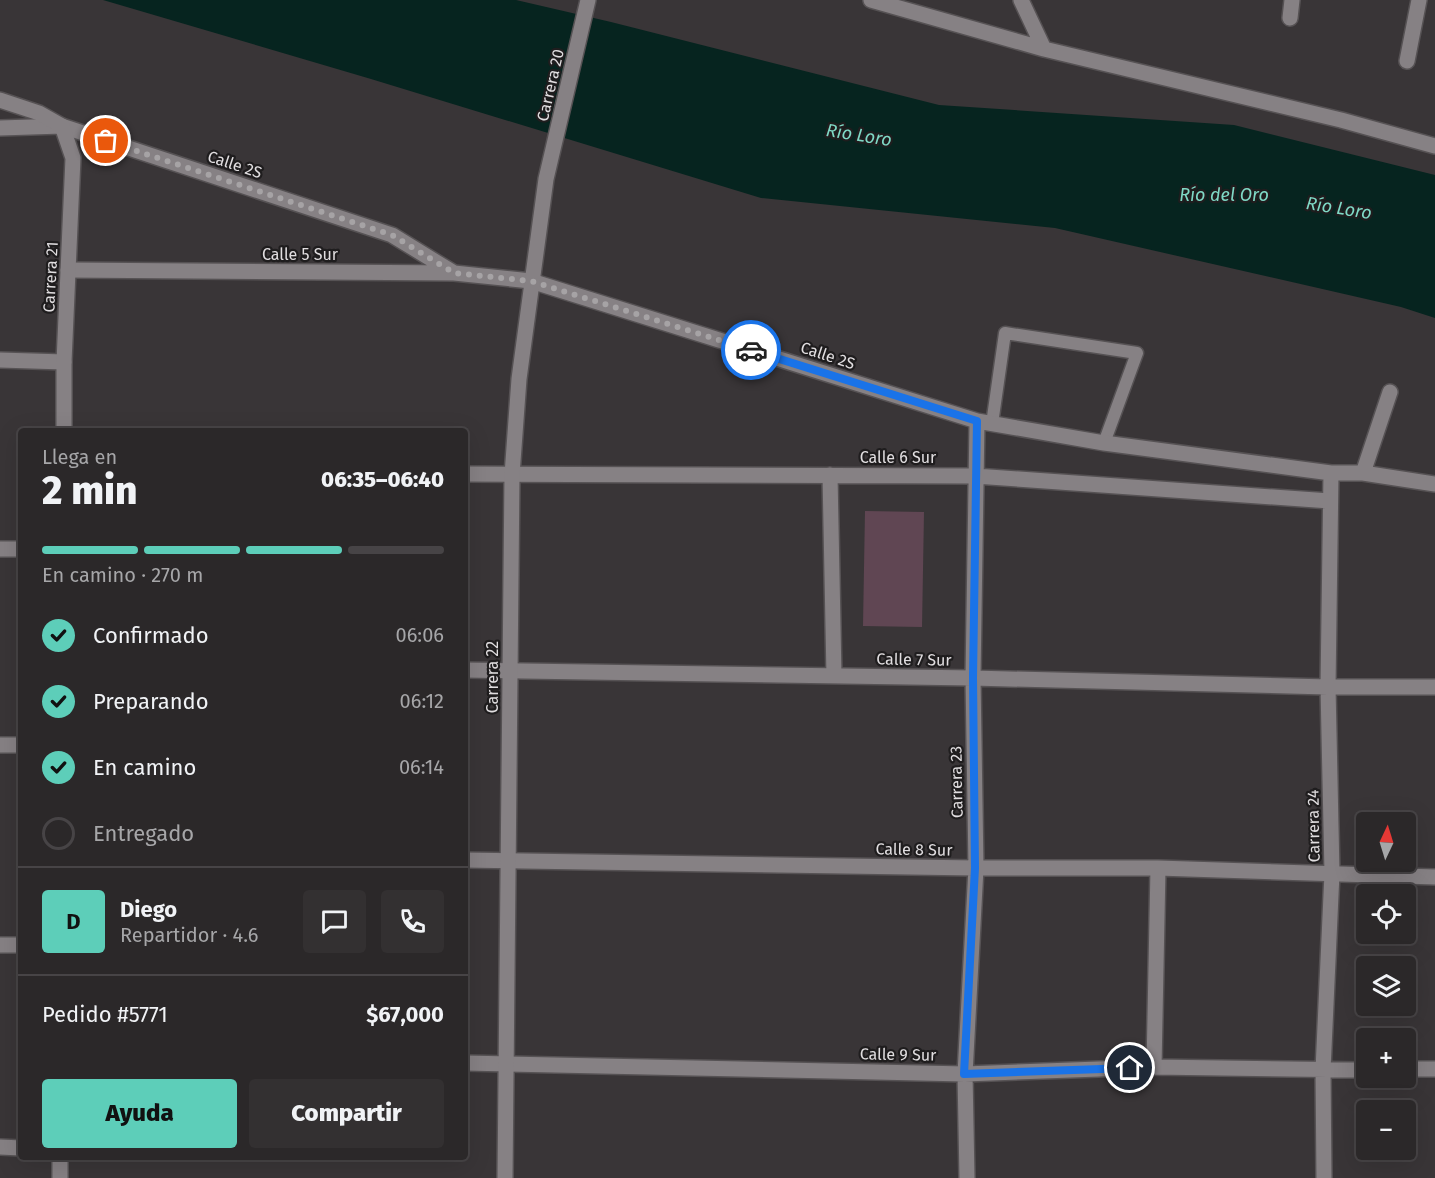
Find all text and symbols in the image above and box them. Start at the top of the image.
street label: Carrera 20 [533,47,568,123]
pin [80,115,131,166]
water label: Río Loro [824,119,894,151]
icon: bag [89,124,122,157]
street label: Calle 2S [205,147,265,182]
water label: Río del Oro [1179,184,1269,206]
water label: Río Loro [1304,192,1374,224]
street label: Carrera 21 [39,241,62,313]
street label: Calle 5 Sur [262,245,339,264]
courier [721,320,781,380]
icon: car [735,334,768,367]
street label: Calle 2S [798,338,858,373]
text: Llega en [42,445,117,469]
street label: Calle 6 Sur [860,448,937,467]
text: 06:35–06:40 [321,466,444,493]
text: 2 min [42,468,138,514]
text: En camino · 270 m [42,563,203,587]
icon: check [42,619,75,652]
text: Confirmado [93,622,209,649]
text: 06:06 [396,623,444,647]
street label: Carrera 22 [483,641,502,713]
street label: Calle 7 Sur [876,649,953,670]
icon: check [42,685,75,718]
text: Preparando [93,688,209,715]
text: 06:12 [400,689,444,713]
street label: Carrera 23 [946,746,967,818]
icon: check [42,751,75,784]
text: En camino [93,754,196,781]
text: 06:14 [399,755,444,779]
street label: Carrera 24 [1303,789,1324,862]
north arrow [1356,812,1416,872]
map controls [1356,812,1416,1160]
text: Entregado [93,820,194,847]
street label: Calle 8 Sur [875,839,953,860]
button: locate [1356,884,1416,944]
button: chat [303,890,366,953]
button: phone [381,890,444,953]
text: Diego [120,896,177,923]
text: D [66,908,81,935]
text: Repartidor · 4.6 [120,923,259,947]
button: layers [1356,956,1416,1016]
text: Pedido #5771 [42,1001,168,1028]
text: $67,000 [366,1001,444,1028]
button: + [1356,1028,1416,1088]
pin [1104,1042,1155,1093]
street label: Calle 9 Sur [860,1044,937,1065]
icon: home [1113,1051,1146,1084]
button: Ayuda [42,1079,237,1148]
button: Compartir [249,1079,444,1148]
button: − [1356,1100,1416,1160]

